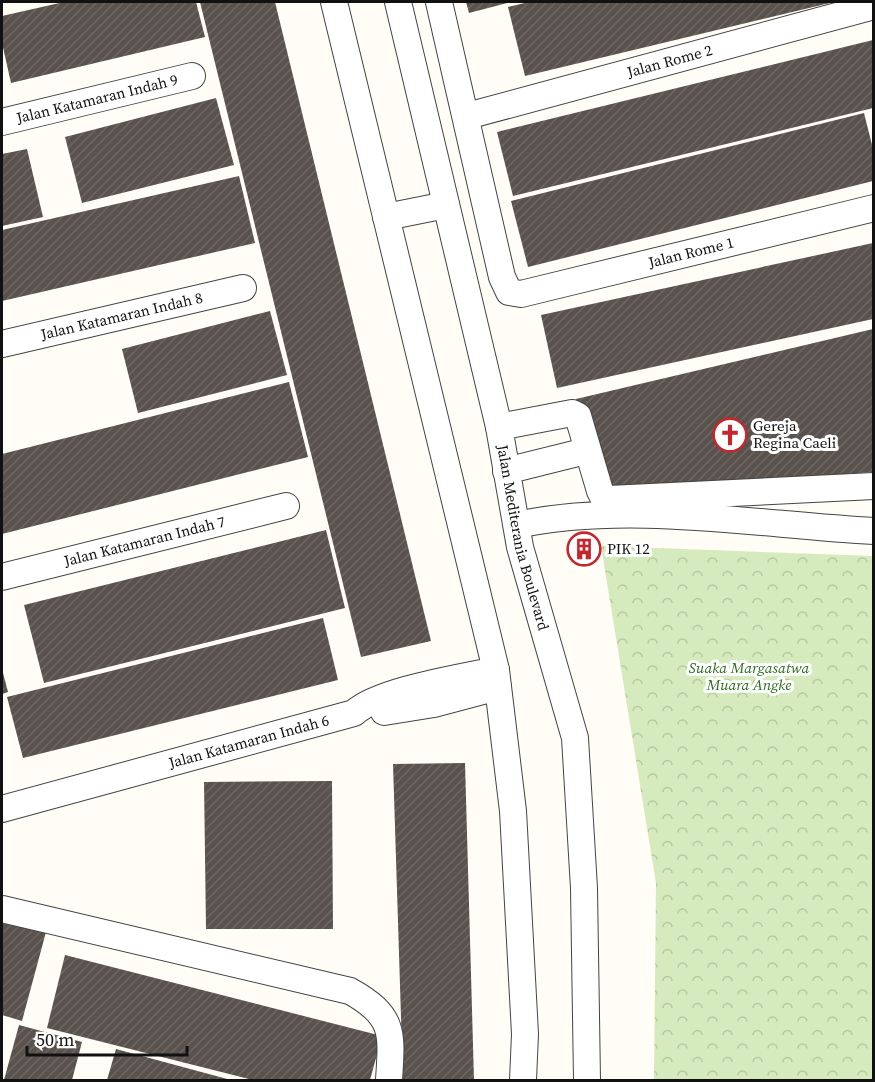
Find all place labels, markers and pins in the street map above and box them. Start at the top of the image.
place label: Gereja Regina Caeli [753,415,836,453]
church icon: Gereja Regina Caeli [712,417,748,453]
building icon: PIK 12 [566,531,602,567]
place label: PIK 12 [607,538,650,559]

